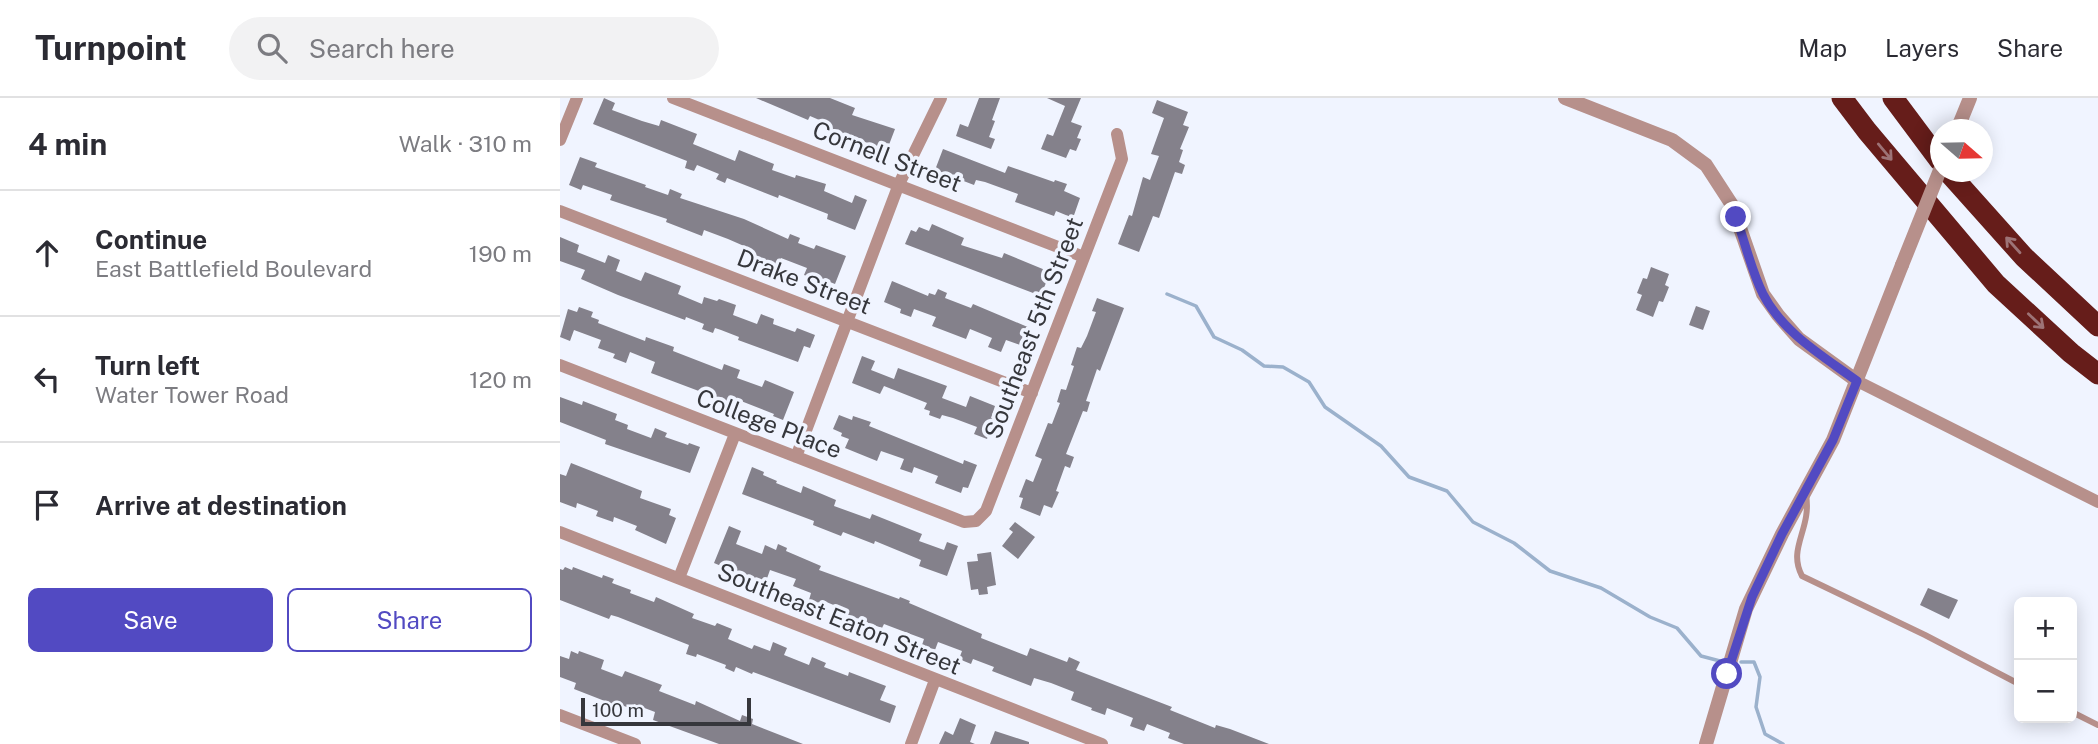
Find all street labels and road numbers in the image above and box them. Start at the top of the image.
street label: Cornell Street [809,115,966,197]
street label: Southeast 5th Street [978,213,1088,442]
street label: Drake Street [733,243,875,319]
street label: College Place [693,383,846,464]
street label: Southeast Eaton Street [714,556,965,680]

